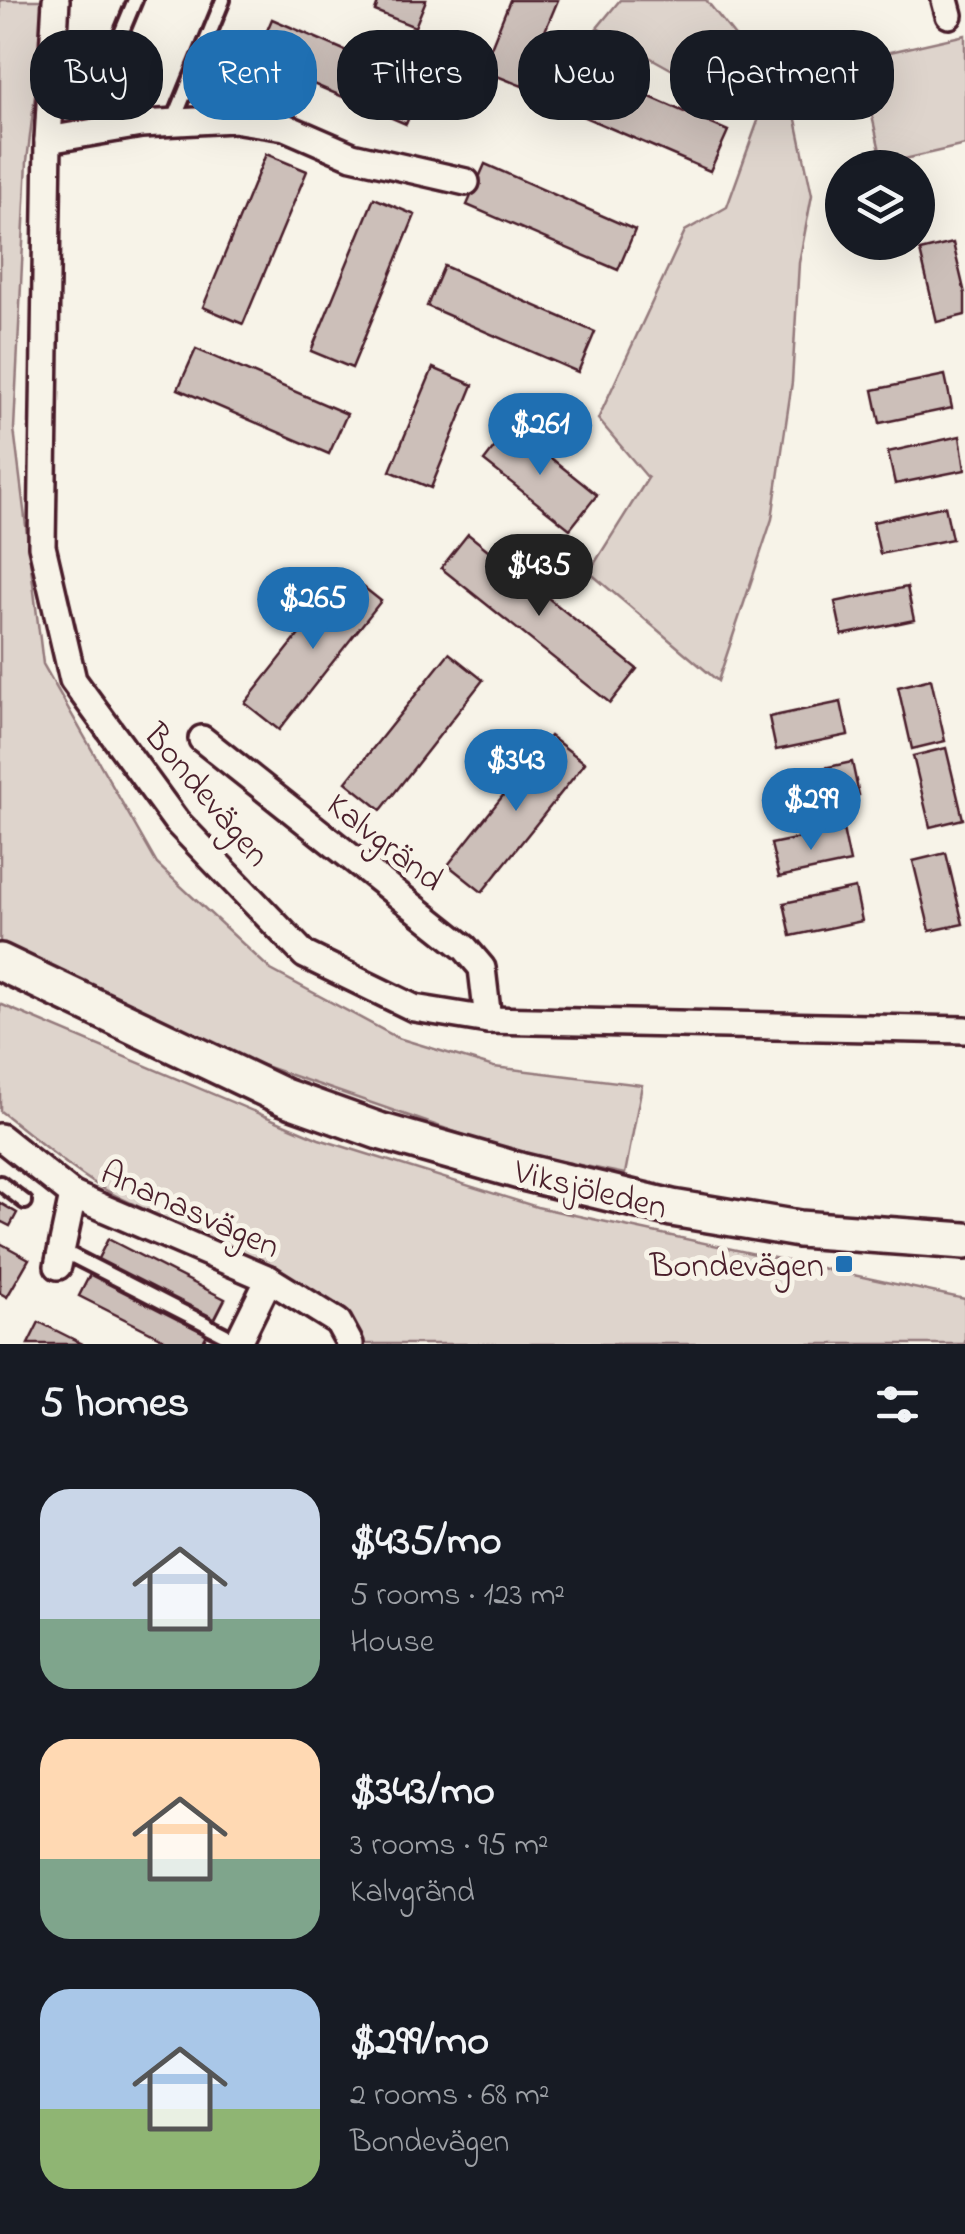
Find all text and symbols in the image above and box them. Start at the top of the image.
chip: Buy [30,30,163,120]
chip: Rent [183,30,317,120]
chip: Filters [337,30,498,120]
chip: New [518,30,650,120]
chip: Apartment [670,30,894,120]
map controls [825,150,935,260]
button: layers [825,150,935,260]
pin: $261 [481,393,599,478]
text: $261 [510,402,570,449]
pin: $435 [480,534,598,619]
text: $435 [507,543,571,590]
pin: $265 [254,567,372,652]
text: $265 [279,576,347,623]
street label: Bondevägen [129,712,281,879]
pin: $343 [457,729,575,814]
text: $343 [487,738,545,785]
pin: $299 [752,768,870,853]
text: $299 [784,777,838,824]
street label: Kalvgränd [314,782,453,906]
street label: Viksjöleden [507,1148,672,1235]
street label: Ananasvägen [92,1149,287,1273]
place label: Bondevägen [649,1242,824,1293]
marker: Bondevägen [833,1253,855,1275]
text: 5 homes [40,1374,189,1435]
icon: filters [870,1377,925,1432]
text: $435/mo [350,1512,502,1573]
icon: home [120,1529,240,1649]
text: 5 rooms · 123 m² [350,1573,565,1620]
text: House [350,1620,434,1667]
text: $343/mo [350,1762,495,1823]
icon: home [120,1779,240,1899]
text: 3 rooms · 95 m² [350,1823,549,1870]
text: Kalvgränd [350,1870,475,1917]
text: $299/mo [350,2012,489,2073]
icon: home [120,2029,240,2149]
text: 2 rooms · 68 m² [350,2073,549,2120]
text: Bondevägen [350,2120,509,2167]

